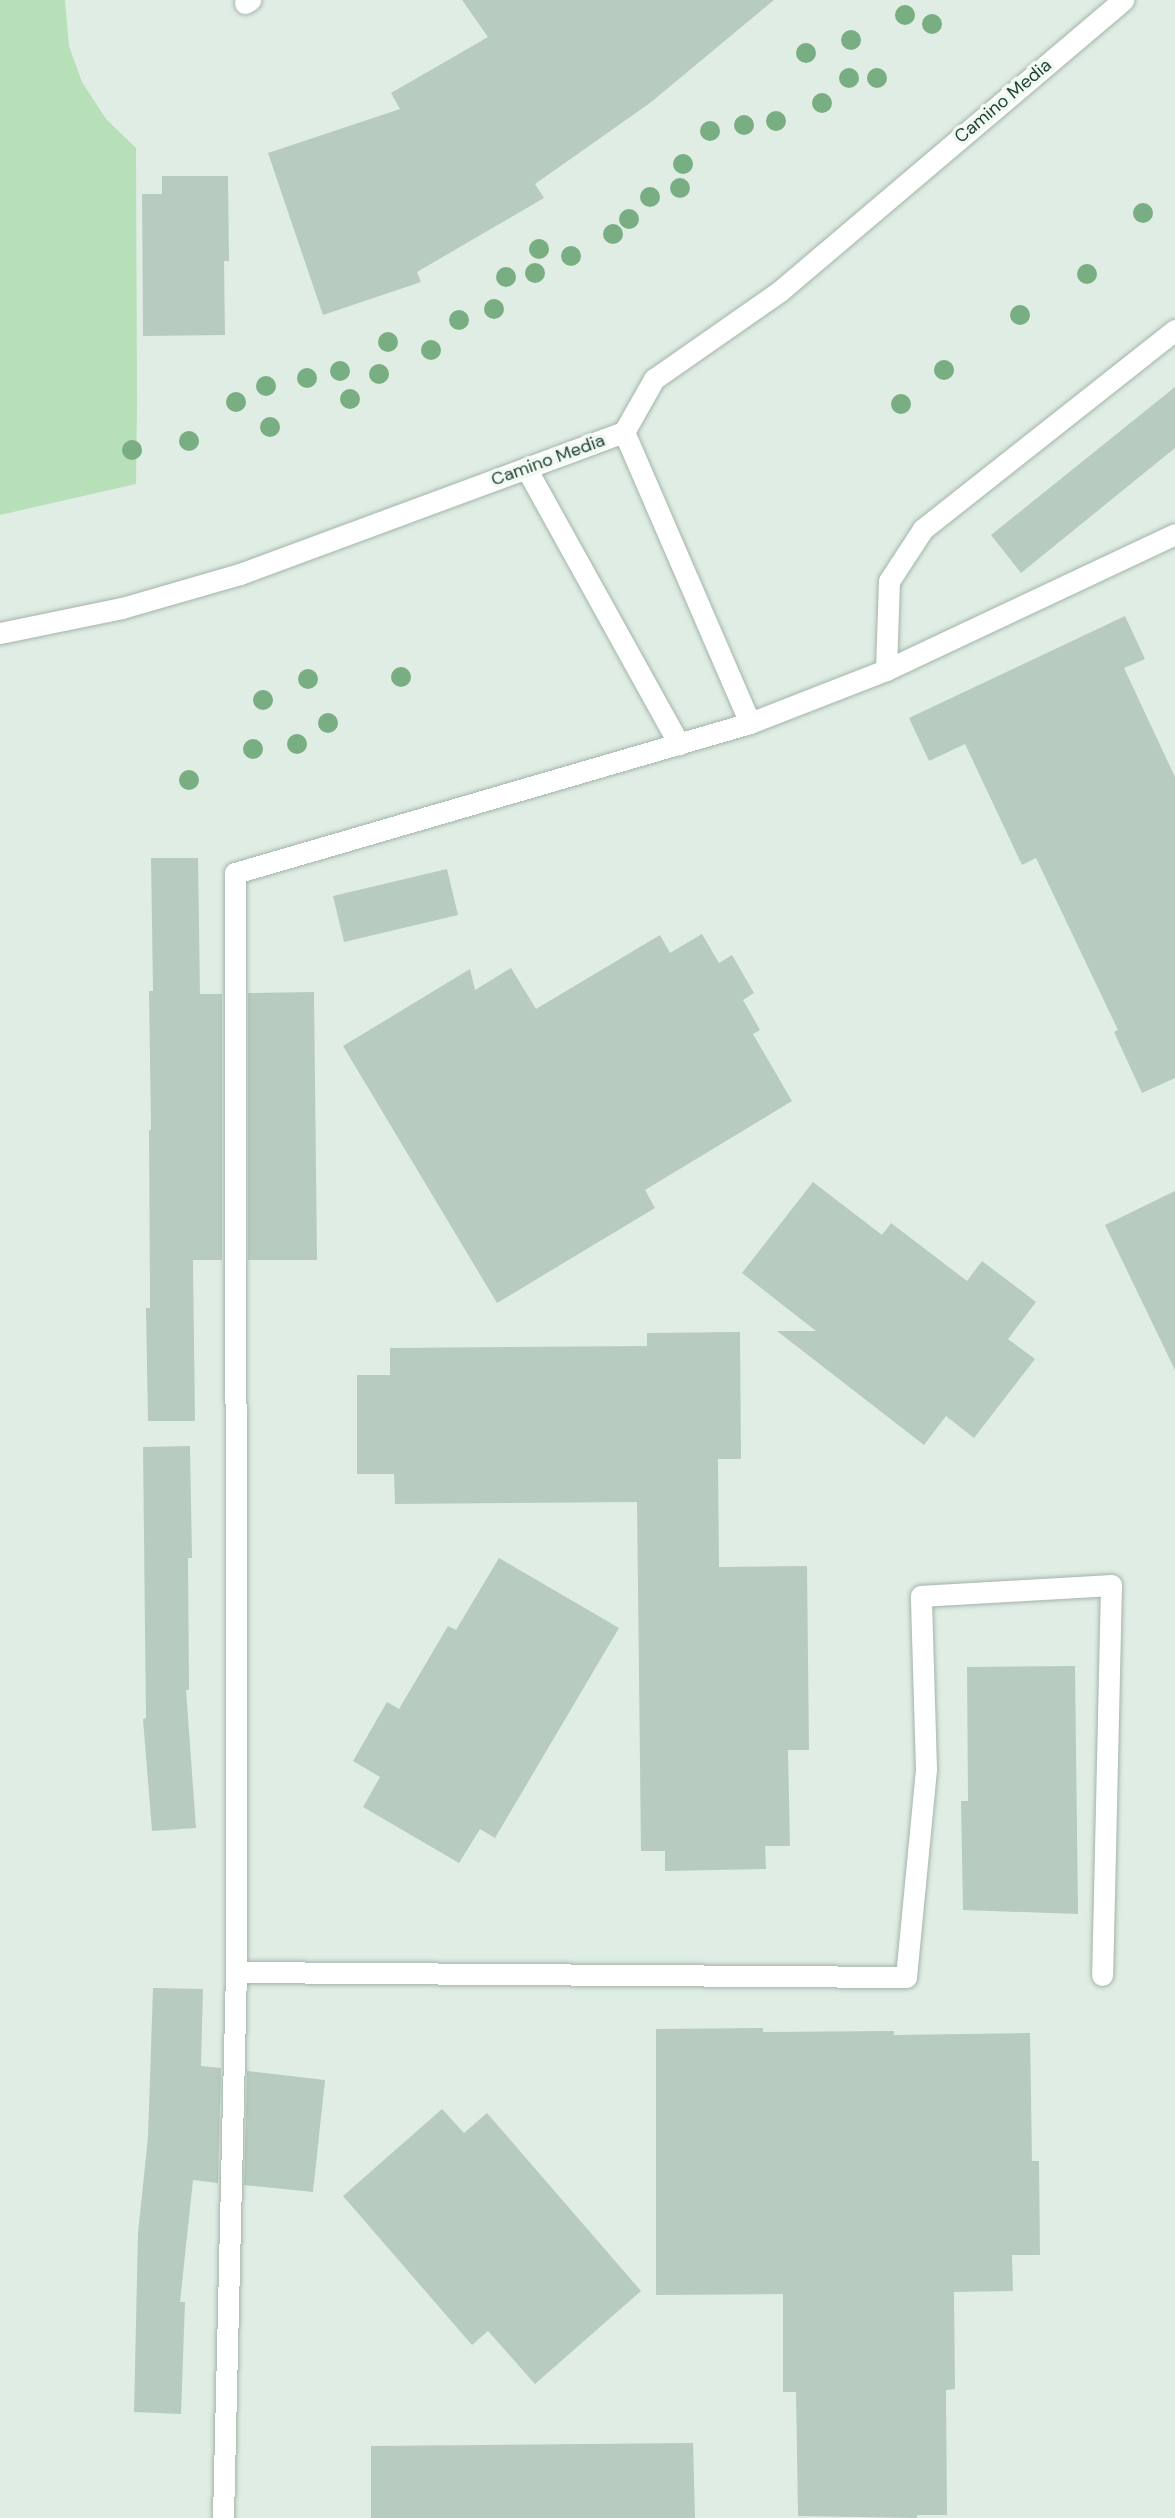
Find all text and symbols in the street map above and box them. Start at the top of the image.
street label: Camino Media [950,54,1056,148]
street label: Camino Media [488,429,608,491]

